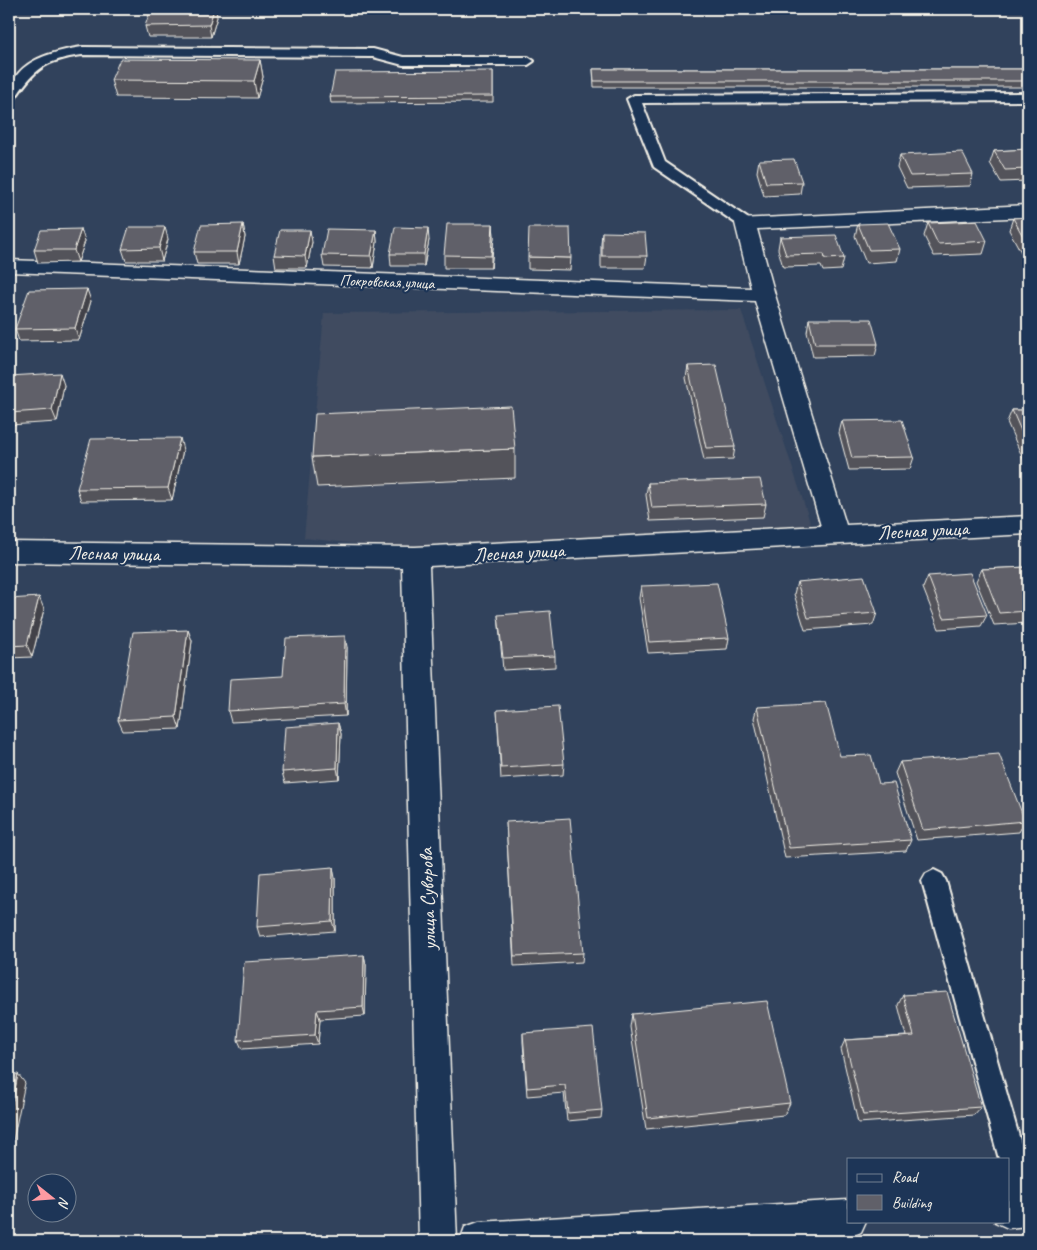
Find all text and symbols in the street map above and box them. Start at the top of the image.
street label: Покровская улица [339,270,436,294]
street label: Лесная улица [877,516,971,545]
street label: Лесная улица [473,538,567,567]
street label: Лесная улица [68,540,162,567]
street label: улица Суворова [413,846,442,951]
legend [847,1158,1010,1222]
text: Road [892,1168,919,1187]
north arrow [28,1172,78,1222]
text: Building [892,1194,932,1213]
text: N [54,1195,73,1211]

